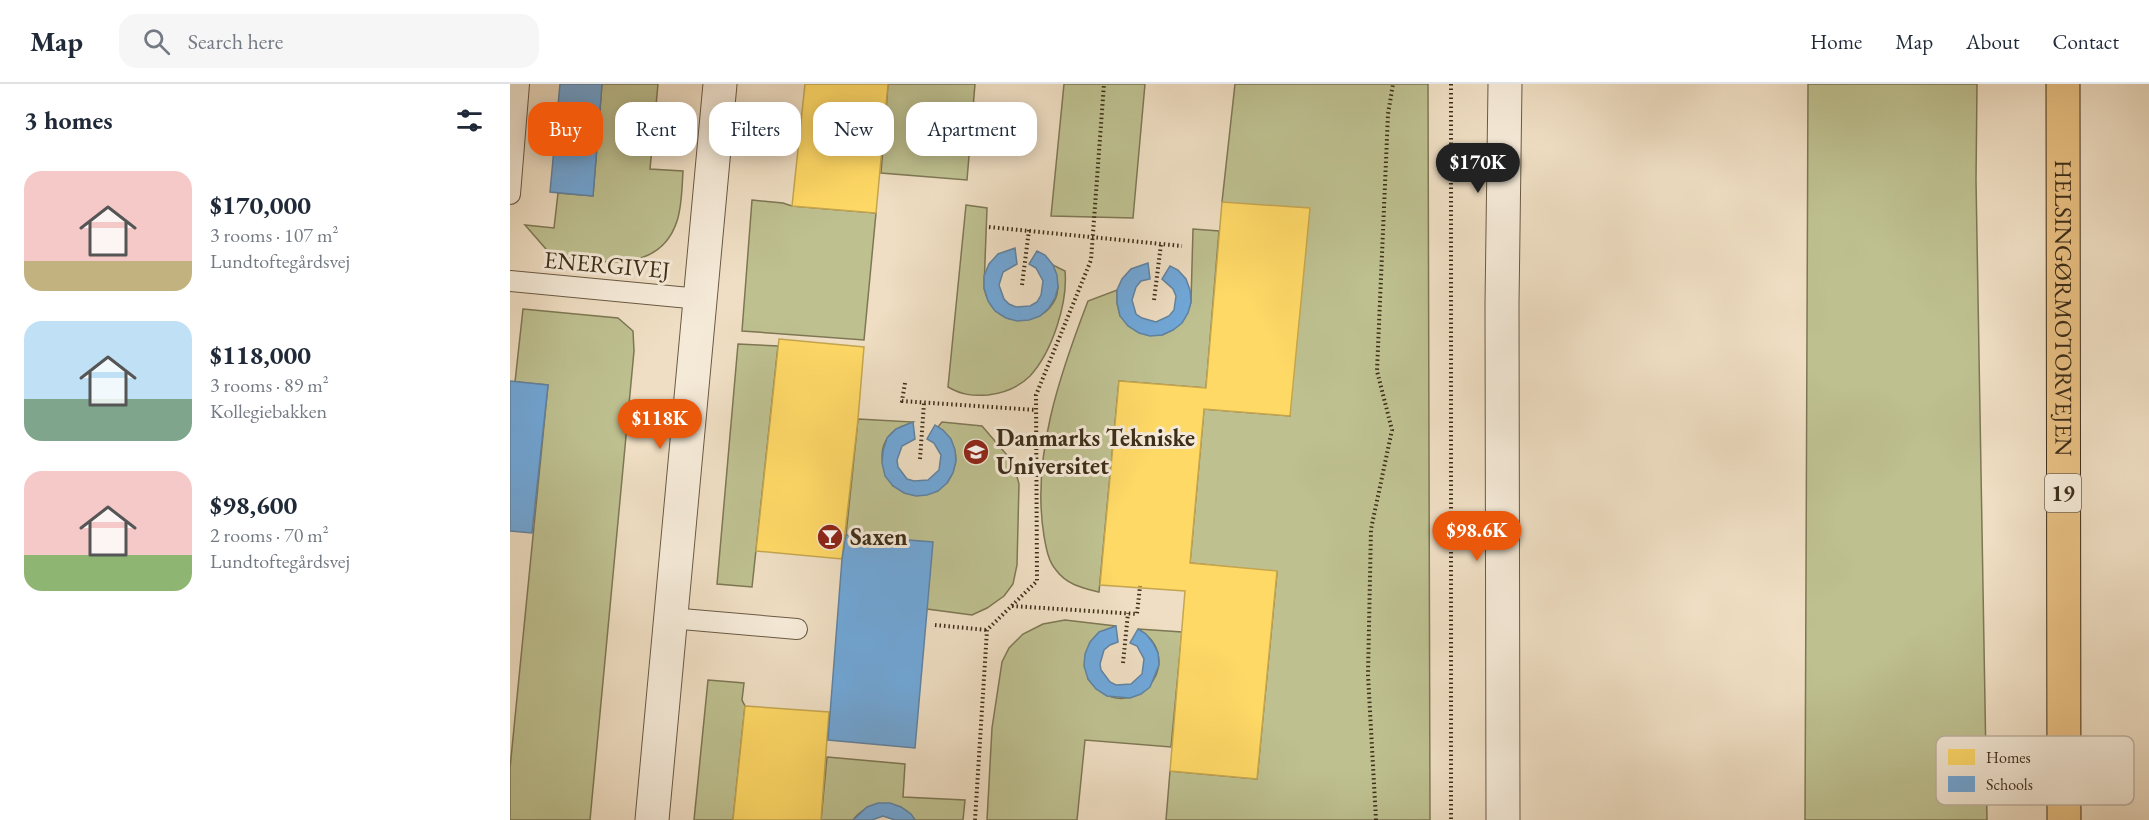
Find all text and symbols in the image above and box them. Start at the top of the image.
search box [119,14,539,68]
text: Map [30,23,83,59]
icon: search [140,25,173,58]
text: Search here [188,27,283,56]
text: Home [1810,28,1862,55]
text: Map [1895,28,1933,55]
text: About [1966,28,2019,55]
text: Contact [2052,28,2119,55]
chip: Buy [528,102,603,156]
chip: Rent [615,102,697,156]
chip: Filters [709,102,801,156]
chip: New [813,102,894,156]
chip: Apartment [906,102,1037,156]
text: 3 homes [24,103,113,137]
icon: filters [453,104,486,137]
pin: $170K [1436,143,1520,194]
text: $170K [1450,149,1506,175]
street label: HELSINGØRMOTORVEJEN [2048,160,2080,456]
text: $170,000 [210,188,311,222]
icon: home [72,195,144,267]
text: 3 rooms · 107 m² [210,222,338,248]
street label: ENERGIVEJ [543,244,671,285]
text: Lundtoftegårdsvej [210,248,350,274]
text: $118,000 [210,338,311,372]
icon: home [72,345,144,417]
text: 3 rooms · 89 m² [210,372,329,398]
text: Kollegiebakken [210,398,327,424]
pin: $118K [618,399,702,450]
text: $118K [632,405,688,431]
place label: Danmarks Tekniske Universitet [996,422,1195,481]
school or university icon: Danmarks Tekniske Universitet [961,437,991,467]
road number: 19 [2045,474,2081,512]
text: $98,600 [210,488,297,522]
icon: home [72,495,144,567]
pin: $98.6K [1428,511,1526,562]
text: $98.6K [1446,517,1508,543]
place label: Saxen [850,521,908,552]
text: 2 rooms · 70 m² [210,522,329,548]
bar icon: Saxen [815,522,845,552]
text: Lundtoftegårdsvej [210,548,350,574]
legend [1936,736,2134,805]
text: Homes [1986,747,2031,768]
text: Schools [1986,774,2033,795]

